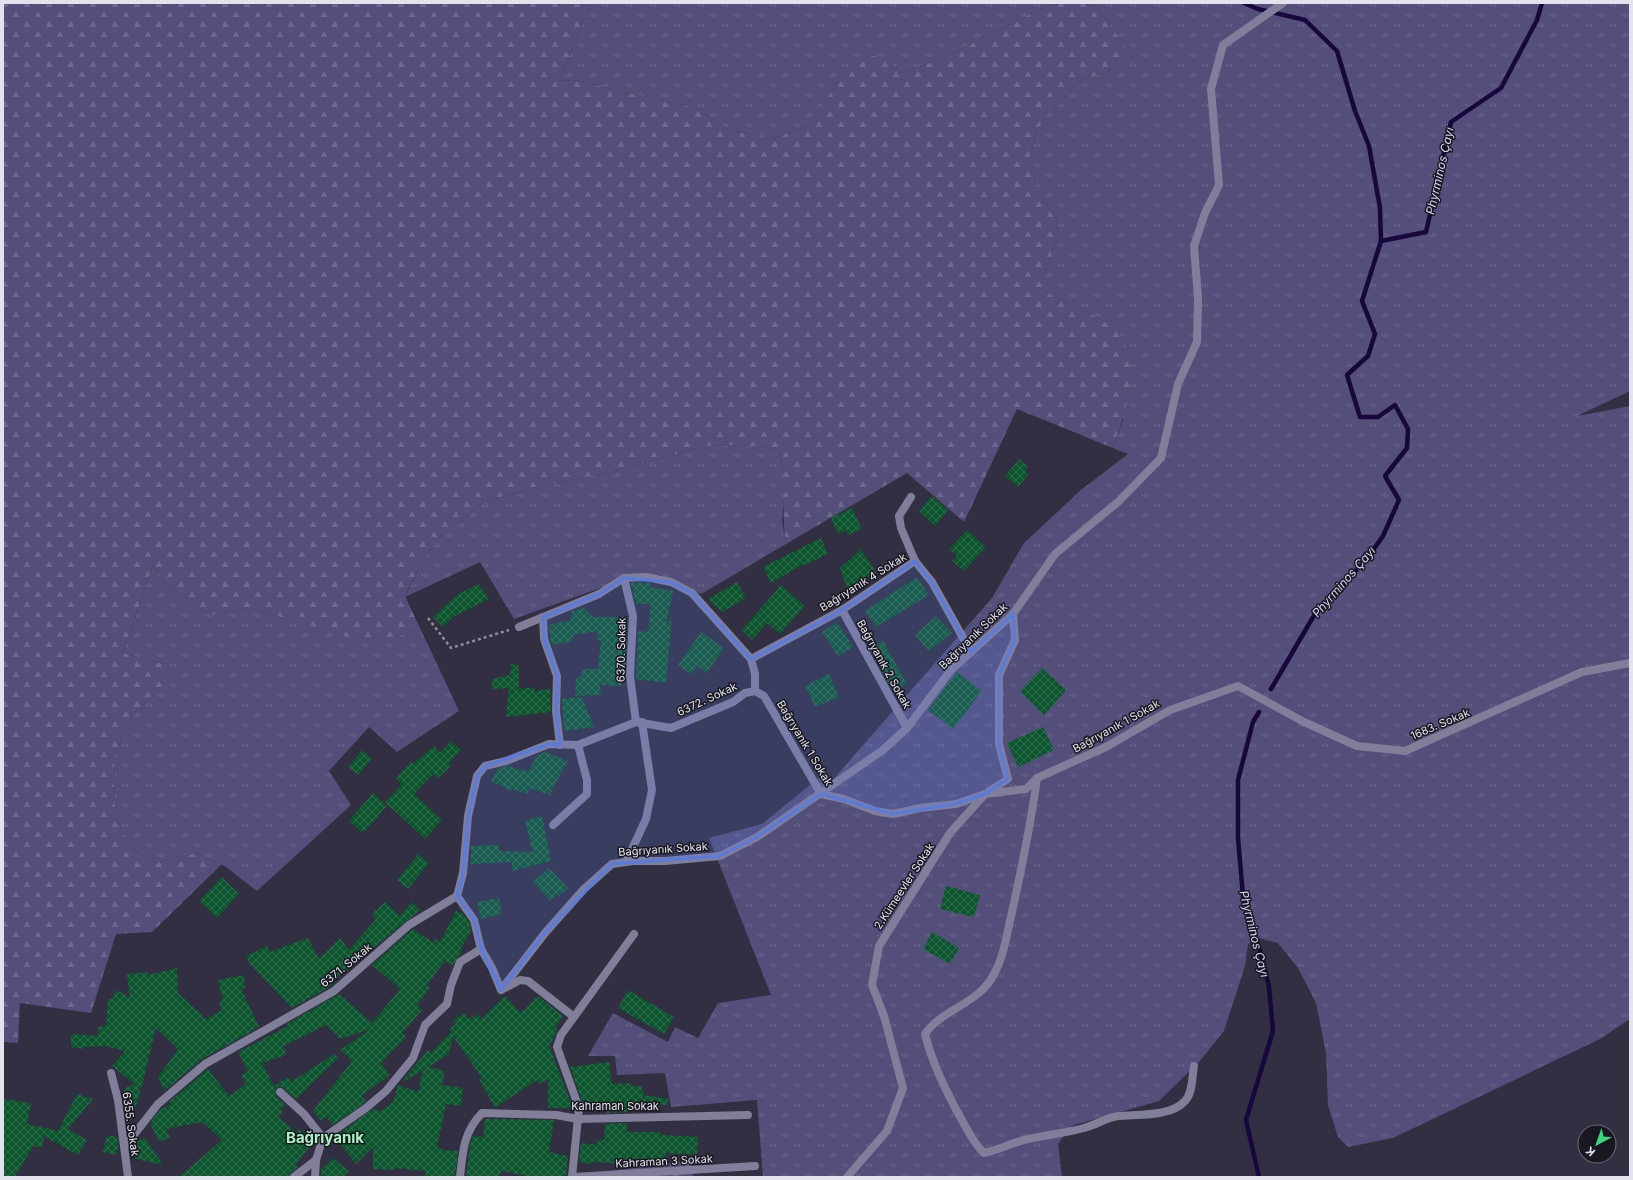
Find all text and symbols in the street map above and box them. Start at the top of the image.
water label: Phyrminos Çayı [1422,126,1457,216]
water label: Phyrminos Çayı [1309,543,1379,620]
street label: Bağrıyanık 4 Sokak [817,550,909,614]
street label: Bağrıyanık Sokak [936,600,1010,672]
street label: Bağrıyanık 2 Sokak [854,617,914,711]
street label: 6370. Sokak [613,618,629,682]
street label: 6372. Sokak [675,679,739,719]
street label: Bağrıyanık 1 Sokak [1070,696,1162,756]
street label: Bağrıyanık 1 Sokak [774,698,836,788]
street label: 1683. Sokak [1408,705,1472,743]
street label: Bağrıyanık Sokak [618,839,708,859]
street label: 2.Kümeevler Sokak [871,840,937,932]
water label: Phyrminos Çayı [1236,889,1273,979]
street label: 6371. Sokak [317,940,375,990]
street label: 6355. Sokak [120,1091,142,1157]
street label: Kahraman Sokak [571,1099,659,1113]
north arrow [1577,1124,1617,1164]
district label: Bağrıyanık [286,1128,364,1147]
text: K [1583,1144,1598,1159]
street label: Kahraman 3 Sokak [615,1151,713,1171]

